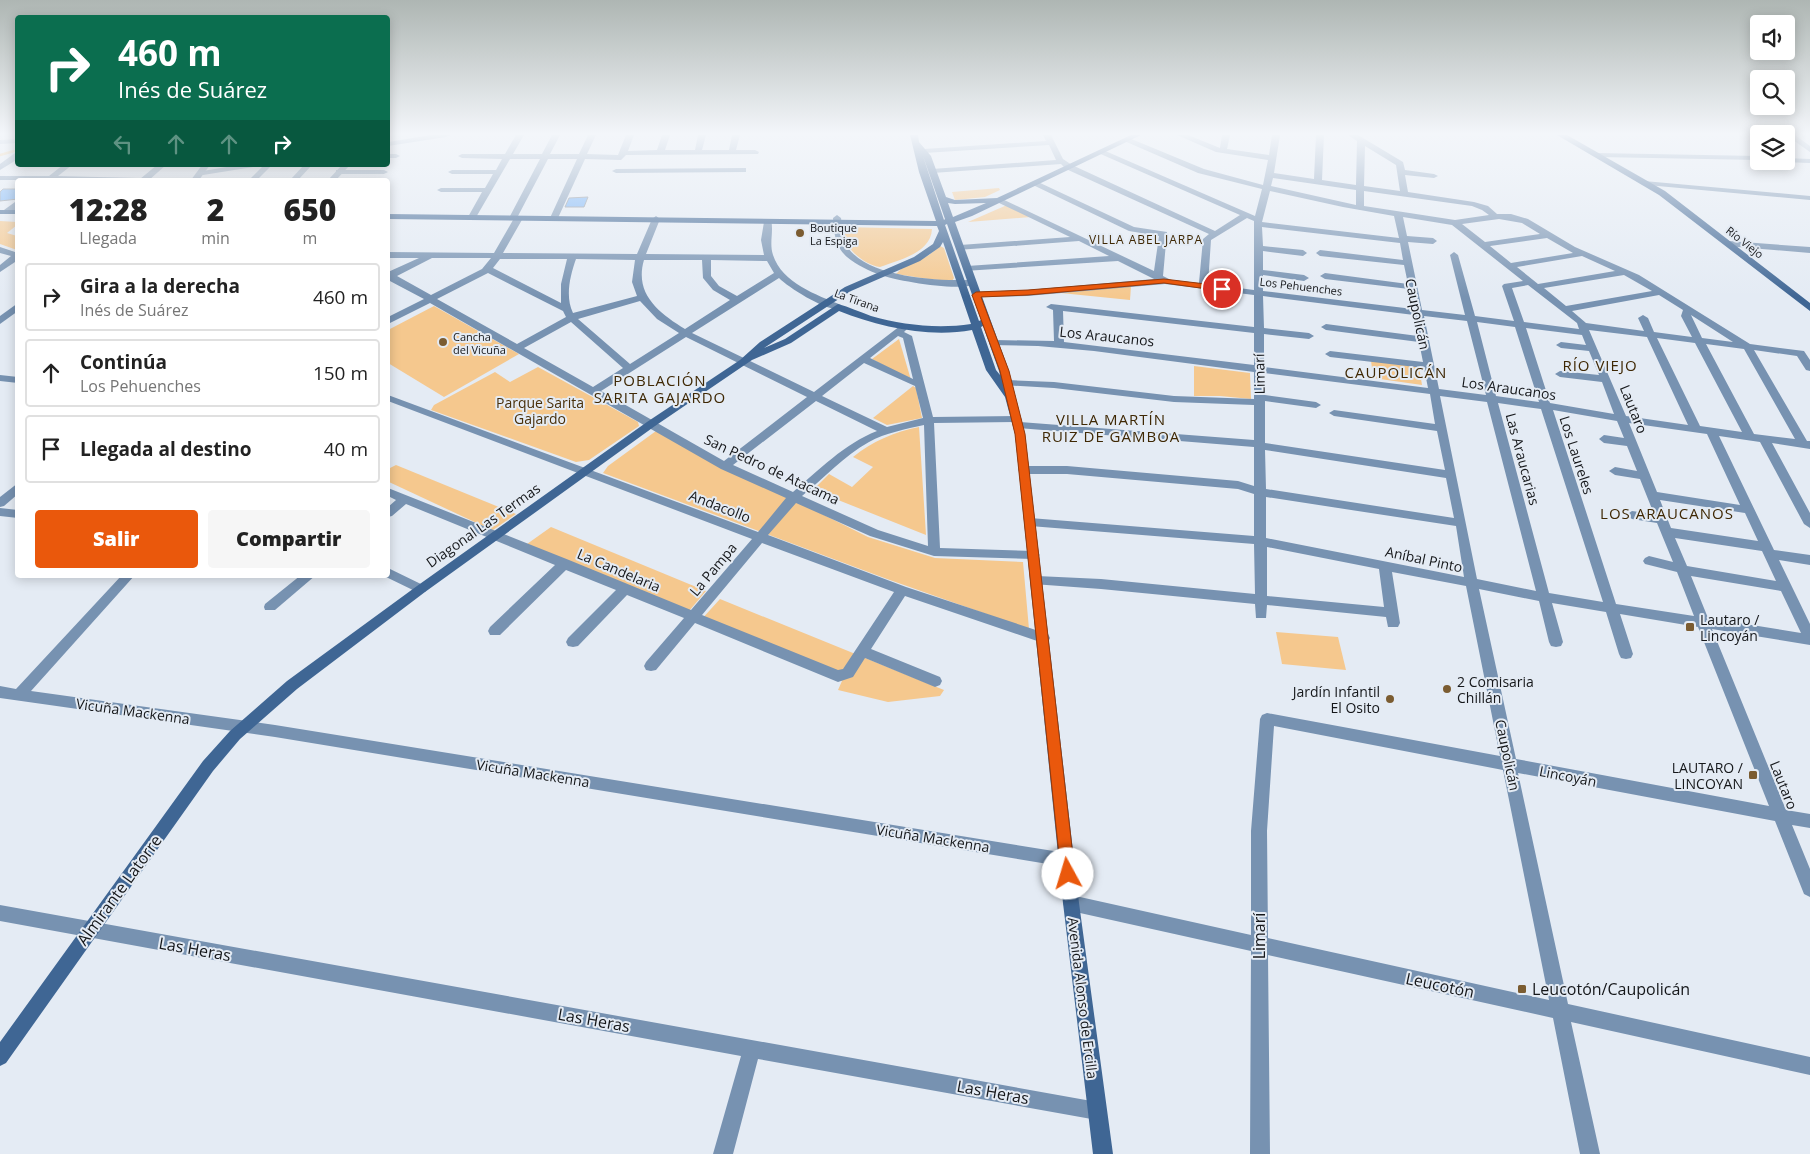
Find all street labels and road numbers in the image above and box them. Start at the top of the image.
street label: Río Viejo [1723,223,1767,262]
street label: Los Pehuenches [1259,273,1343,299]
street label: Caupolicán [1401,277,1435,351]
street label: La Tirana [832,285,882,315]
street label: Los Araucanos [1059,322,1156,350]
street label: Limarí [1249,353,1269,395]
street label: Los Araucanos [1461,372,1558,404]
street label: Lautaro [1616,382,1652,436]
street label: Las Araucarias [1502,411,1544,507]
street label: Los Laureles [1555,413,1599,497]
street label: San Pedro de Atacama [701,429,843,509]
street label: Diagonal Las Termas [422,478,544,572]
street label: Andacollo [687,486,753,526]
street label: La Pampa [685,538,741,600]
street label: Aníbal Pinto [1384,542,1464,576]
street label: La Candelaria [574,544,664,596]
street label: Vicuña Mackenna [75,694,191,728]
street label: Caupolicán [1491,718,1525,792]
street label: Vicuña Mackenna [475,755,591,791]
street label: Lautaro [1766,758,1802,812]
street label: Lincoyán [1538,761,1598,791]
street label: Vicuña Mackenna [875,820,991,856]
street label: Almirante Latorre [71,830,167,950]
street label: Limarí [1248,912,1270,959]
street label: Avenida Alonso de Ercilla [1064,916,1102,1080]
street label: Las Heras [157,932,233,966]
street label: Leucotón [1404,967,1476,1003]
street label: Las Heras [556,1003,632,1037]
street label: Las Heras [955,1075,1031,1109]

